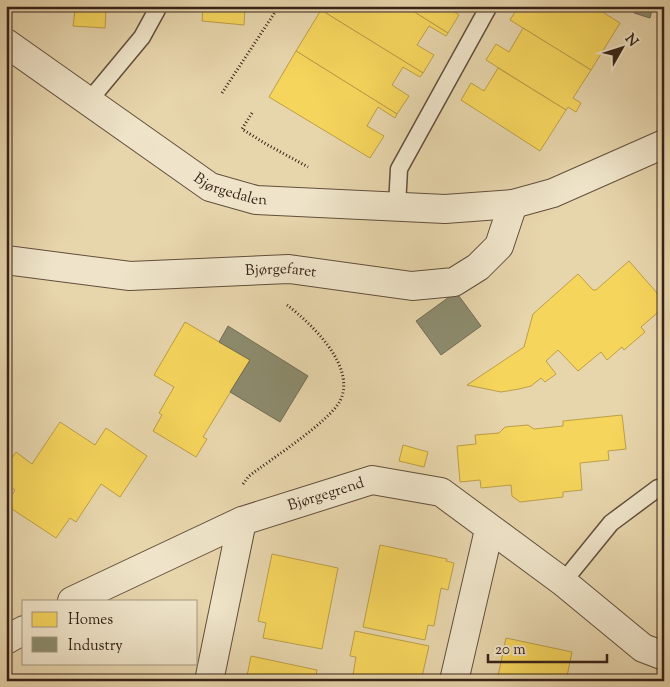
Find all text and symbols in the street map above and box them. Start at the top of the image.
north arrow [598,22,648,72]
text: N [619,30,642,52]
street label: Bjørgedalen [189,168,268,211]
street label: Bjørgefaret [245,258,318,283]
street label: Bjørgegrend [285,472,367,516]
legend [22,600,198,664]
text: Homes [68,610,113,631]
scale bar [488,632,606,664]
text: Industry [68,636,123,657]
text: 20 m [495,640,526,661]

